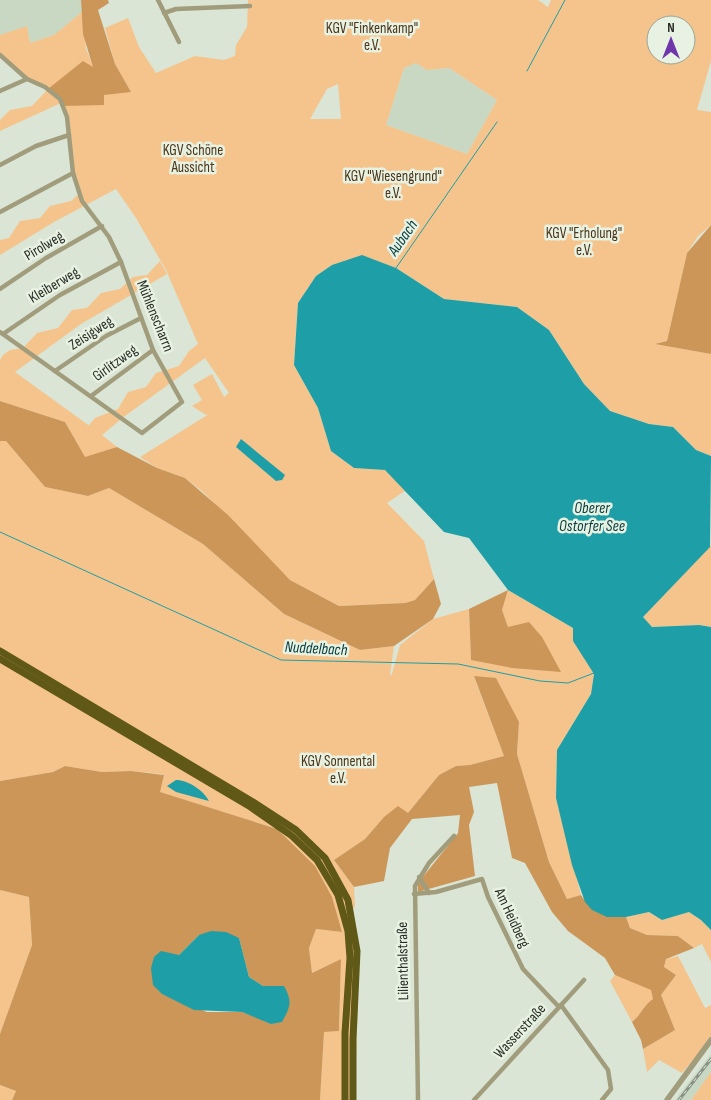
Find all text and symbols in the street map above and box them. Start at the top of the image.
north arrow [646,15,696,65]
park label: KGV "Finkenkamp" e.V. [326,19,418,55]
text: N [667,19,675,36]
park label: KGV Schöne Aussicht [163,141,223,177]
park label: KGV "Wiesengrund" e.V. [344,167,442,203]
water label: Aubach [383,216,422,260]
park label: KGV "Erholung" e.V. [546,224,622,260]
street label: Pirolweg [21,227,67,265]
street label: Kleiberweg [25,263,83,307]
street label: Mühlenscharrn [132,277,178,355]
street label: Zeisigweg [65,312,117,354]
street label: Girlitzweg [89,340,141,386]
water label: Oberer Ostorfer See [559,499,625,536]
water label: Nuddelbach [284,638,348,660]
park label: KGV Sonnental e.V. [301,752,375,788]
street label: Am Heidberg [490,884,534,951]
street label: Lilienthalstraße [393,922,413,1000]
street label: Wasserstraße [490,1000,550,1062]

